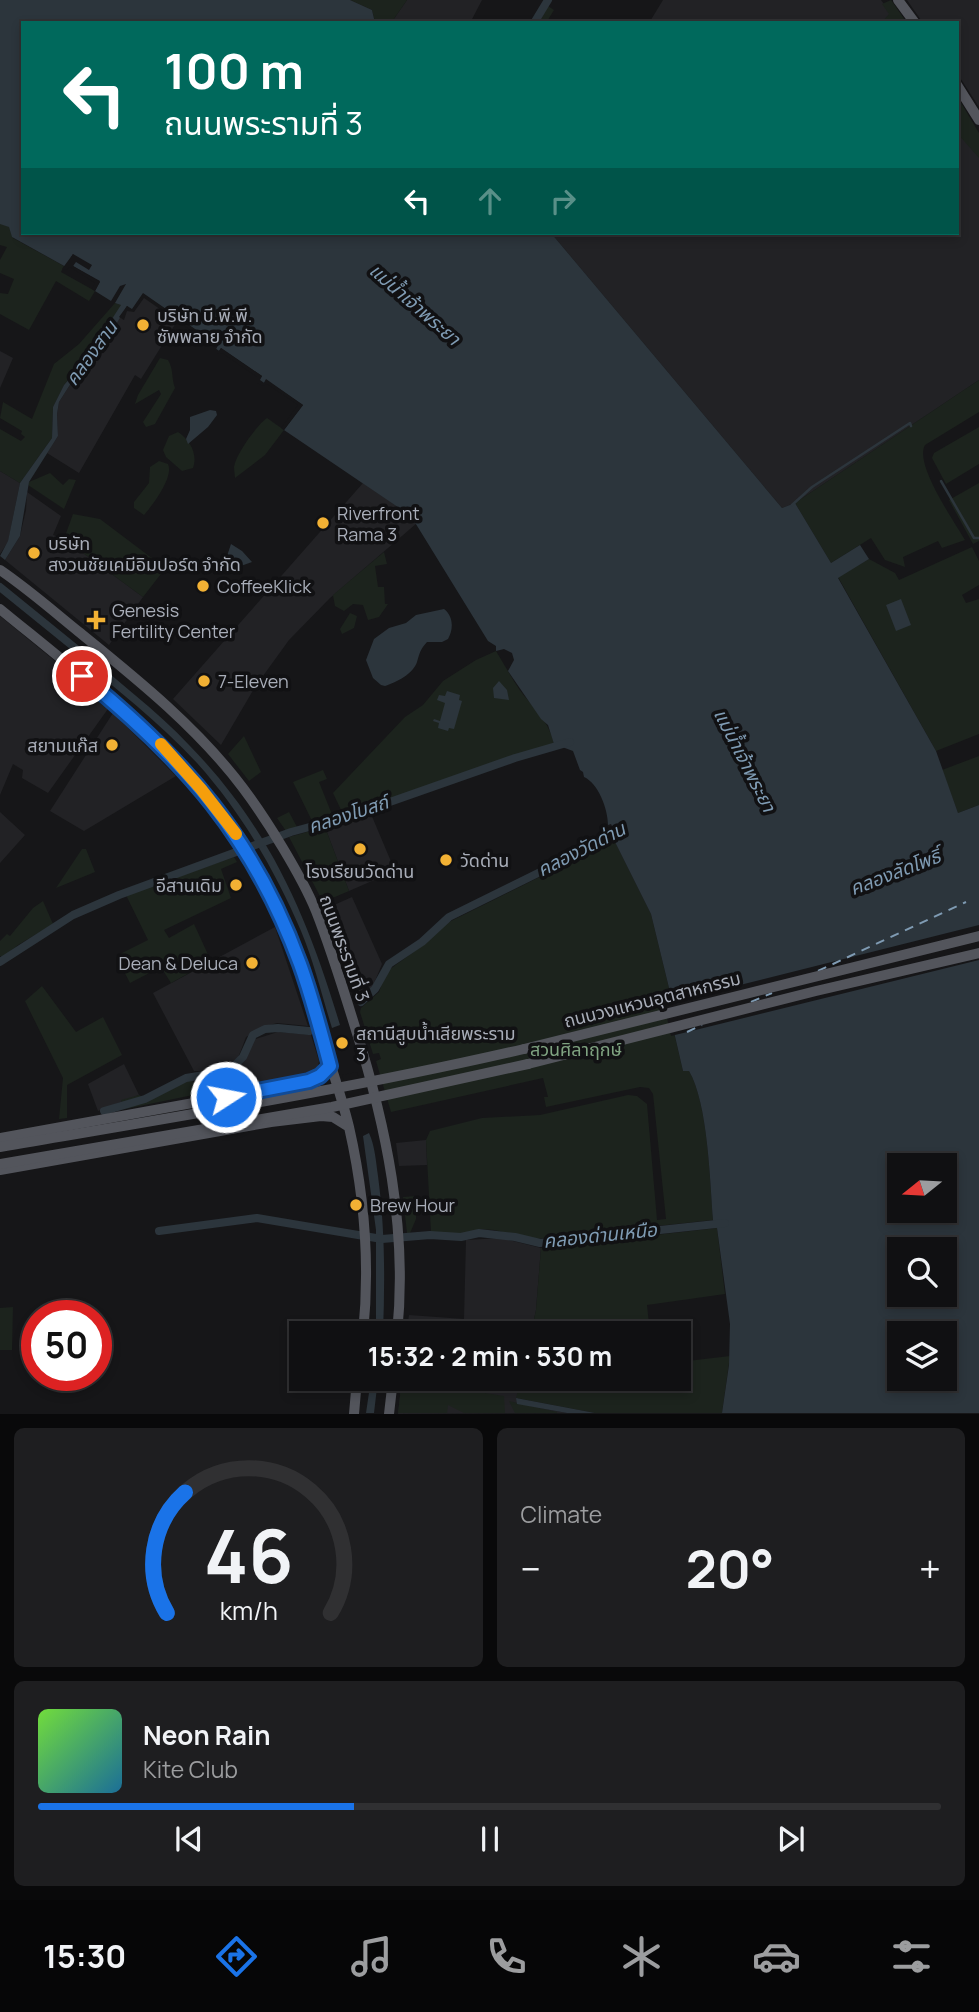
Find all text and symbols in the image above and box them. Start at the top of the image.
text: 100 m [164,37,304,104]
icon: left [49,49,140,140]
text: ถนนพระรามที่ 3 [164,101,363,145]
icon: left [398,182,436,220]
icon: ahead [471,182,509,220]
icon: right [544,182,582,220]
water label: แม่น้ำเจ้าพระยา [364,257,467,352]
place label: บริษัท บี.พี.พี. ซัพพลาย จำกัด [157,303,263,348]
water label: คลองสาน [59,314,124,391]
marker: บริษัท บี.พี.พี. ซัพพลาย จำกัด [135,317,151,333]
place label: Riverfront Rama 3 [337,501,420,546]
marker: Riverfront Rama 3 [315,515,331,531]
place label: บริษัท สงวนชัยเคมีอิมปอร์ต จำกัด [48,531,241,576]
marker: บริษัท สงวนชัยเคมีอิมปอร์ต จำกัด [26,545,42,561]
place label: CoffeeKlick [217,574,312,598]
marker: CoffeeKlick [195,578,211,594]
place label: Genesis Fertility Center [112,598,236,643]
marker: Genesis Fertility Center [86,610,106,630]
pin [52,646,112,706]
icon: arrive [63,657,101,695]
place label: 7-Eleven [218,669,289,693]
marker: 7-Eleven [196,673,212,689]
water label: แม่น้ำเจ้าพระยา [708,704,783,817]
place label: สยามแก๊ส [27,733,98,757]
marker: สยามแก๊ส [104,737,120,753]
water label: คลองโบสถ์ [304,788,395,839]
water label: คลองวัดด่าน [532,815,631,882]
marker: โรงเรียนวัดด่าน [352,841,368,857]
water label: คลองลัดโพธิ์ [846,841,949,901]
place label: วัดด่าน [460,848,509,872]
marker: วัดด่าน [438,852,454,868]
place label: โรงเรียนวัดด่าน [306,859,414,883]
place label: อีสานเดิม [156,873,222,897]
marker: อีสานเดิม [228,877,244,893]
street label: ถนนพระรามที่ 3 [315,891,375,1005]
place label: Dean & Deluca [119,951,238,975]
marker: Dean & Deluca [244,955,260,971]
street label: ถนนวงแหวนอุตสาหกรรม [561,965,743,1033]
place label: สถานีสูบน้ำเสียพระราม 3 [356,1021,516,1066]
marker: สถานีสูบน้ำเสียพระราม 3 [334,1035,350,1051]
park label: สวนศิลาฤกษ์ [530,1037,622,1061]
position arrow [189,1060,263,1134]
north arrow [887,1153,957,1223]
map controls [887,1153,957,1391]
place label: Brew Hour [370,1193,456,1217]
marker: Brew Hour [348,1197,364,1213]
water label: คลองด่านเหนือ [542,1216,659,1254]
button: search [887,1237,957,1307]
speed limit sign: 50 [21,1300,112,1391]
button: layers [887,1321,957,1391]
text: 15:32 · 2 min · 530 m [368,1338,612,1374]
text: Climate [521,1498,602,1530]
text: 46 [203,1506,293,1606]
text: 20° [686,1533,774,1604]
text: − [521,1542,541,1594]
text: + [919,1542,941,1594]
text: km/h [219,1593,277,1628]
text: Neon Rain [143,1717,271,1753]
text: Kite Club [143,1753,238,1785]
icon: previous [170,1820,208,1858]
icon: pause [471,1820,509,1858]
icon: next [772,1820,810,1858]
icon: directions [212,1932,261,1981]
icon: music [347,1932,396,1981]
icon: phone [482,1932,531,1981]
icon: climate [617,1932,666,1981]
icon: car [752,1932,801,1981]
icon: filters [887,1932,936,1981]
text: 15:30 [43,1934,126,1978]

